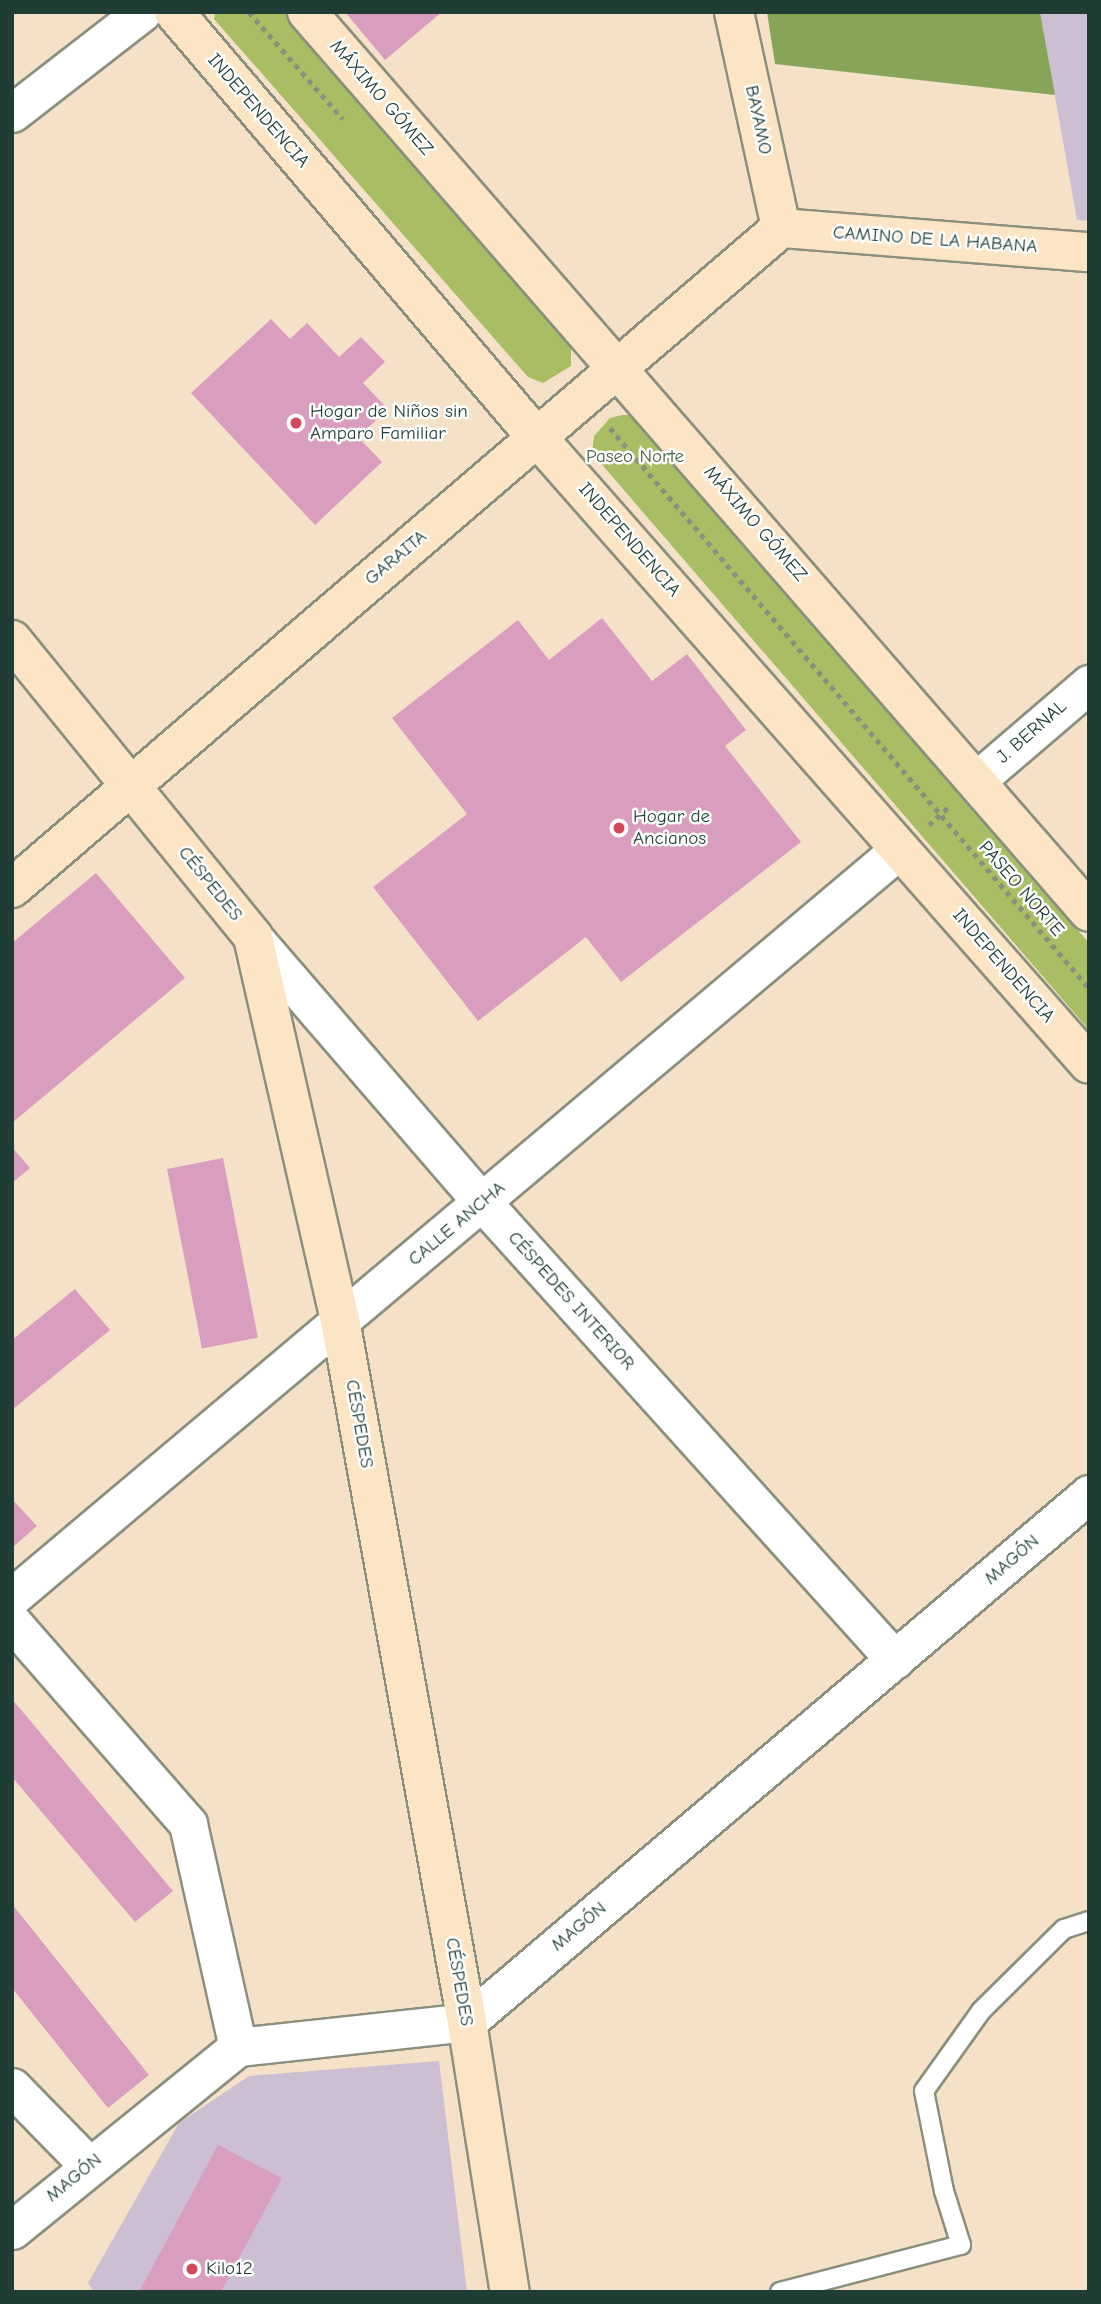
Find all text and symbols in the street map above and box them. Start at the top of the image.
street label: MÁXIMO GÓMEZ [324,35,438,161]
street label: INDEPENDENCIA [202,49,314,173]
street label: BAYAMO [740,83,776,157]
street label: CAMINO DE LA HABANA [832,221,1038,259]
place label: Hogar de Niños sin Amparo Familiar [310,401,468,445]
marker: Hogar de Niños sin Amparo Familiar [288,415,304,431]
park label: Paseo Norte [586,446,684,468]
street label: MÁXIMO GÓMEZ [698,461,812,587]
street label: INDEPENDENCIA [573,478,685,602]
street label: GARAITA [360,526,432,590]
street label: J. BERNAL [992,695,1072,769]
place label: Hogar de Ancianos [633,806,710,850]
marker: Hogar de Ancianos [611,820,627,836]
street label: PASEO NORTE [973,837,1069,941]
street label: CÉSPEDES [173,842,247,926]
street label: INDEPENDENCIA [947,904,1059,1028]
street label: CALLE ANCHA [404,1177,510,1271]
street label: CÉSPEDES INTERIOR [503,1227,639,1375]
street label: CÉSPEDES [340,1378,378,1470]
street label: MAGÓN [980,1530,1044,1590]
street label: MAGÓN [547,1897,611,1957]
street label: CÉSPEDES [440,1936,478,2028]
street label: MAGÓN [41,2149,107,2207]
place label: Kilo12 [206,2258,253,2280]
marker: Kilo12 [184,2261,200,2277]

